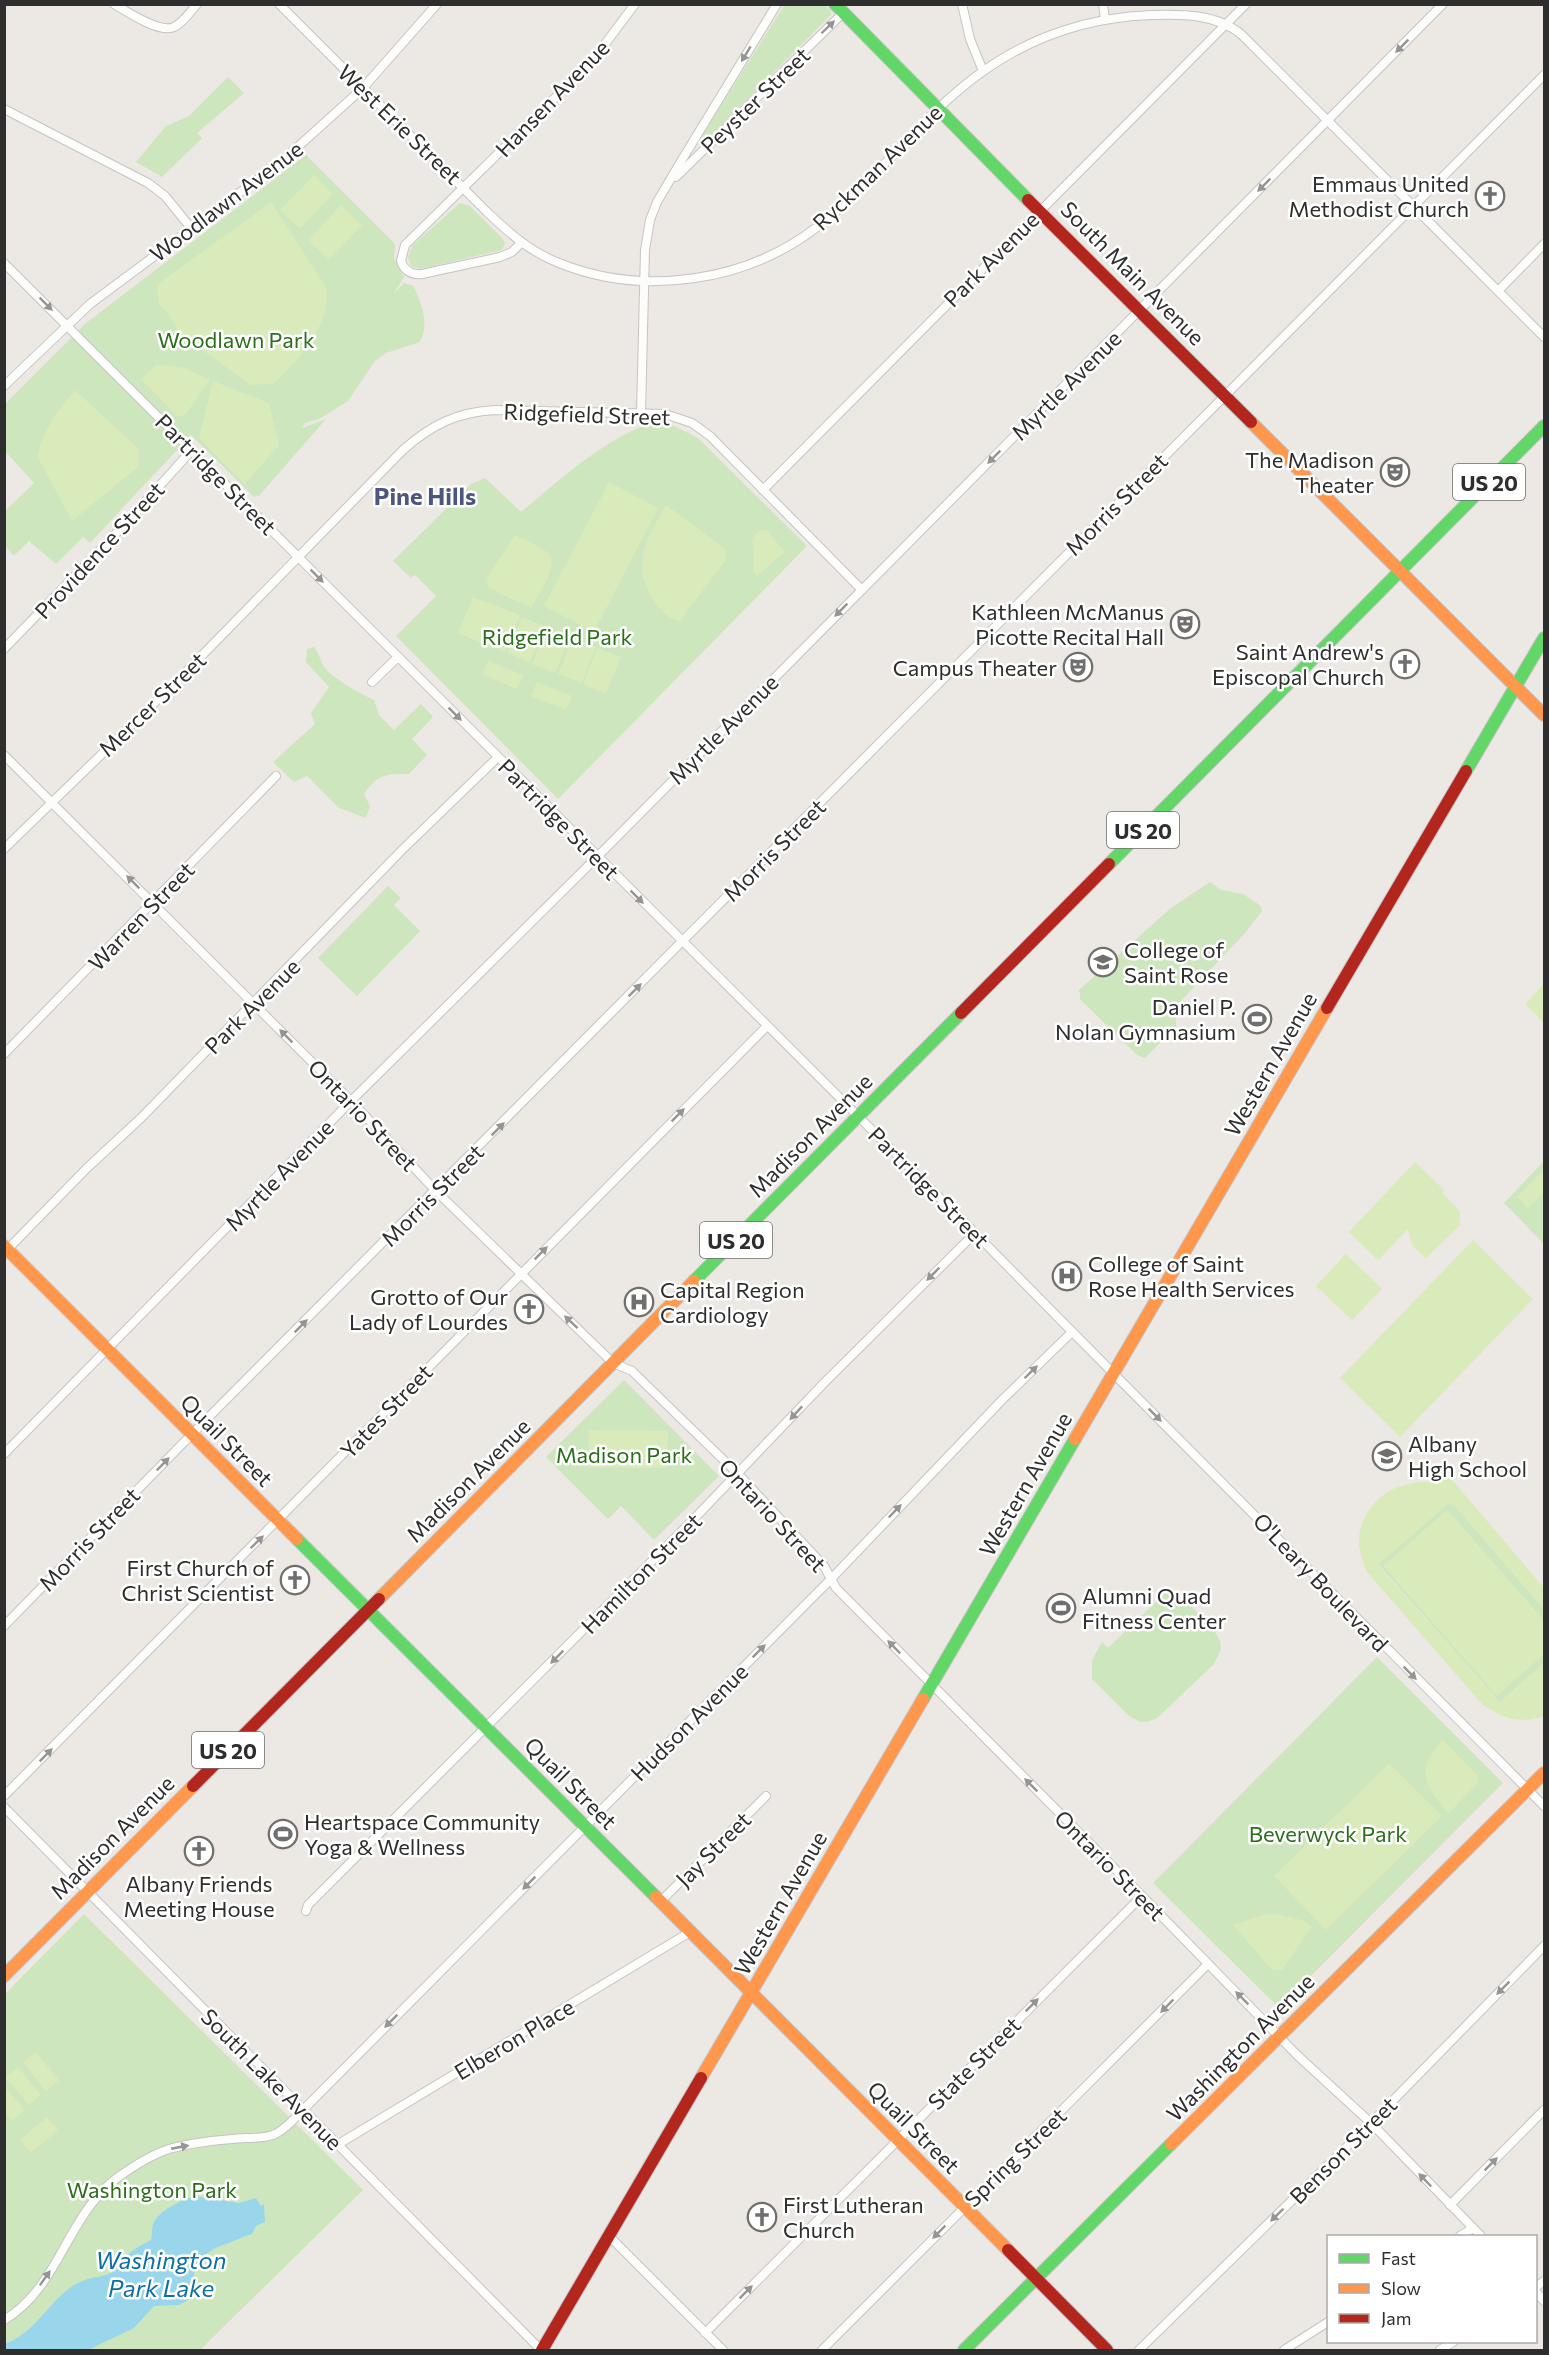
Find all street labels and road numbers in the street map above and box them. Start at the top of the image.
street label: Hansen Avenue [489,34,615,162]
street label: Peyster Street [695,41,815,159]
street label: West Erie Street [333,58,467,190]
street label: Ryckman Avenue [807,99,947,235]
street label: Woodlawn Avenue [144,135,308,267]
street label: South Main Avenue [1055,195,1211,351]
street label: Park Avenue [938,206,1044,312]
street label: Myrtle Avenue [1005,324,1127,446]
street label: Ridgefield Street [503,398,671,430]
street label: Partridge Street [150,408,282,540]
street label: Morris Street [1059,447,1173,561]
road number: US 20 [1453,464,1525,500]
street label: Providence Street [29,476,169,624]
street label: Mercer Street [93,646,211,762]
street label: Myrtle Avenue [662,668,784,790]
street label: Partridge Street [493,753,625,885]
street label: Morris Street [717,793,831,907]
road number: US 20 [1107,812,1179,848]
street label: Warren Street [82,856,200,976]
street label: Park Avenue [199,953,305,1059]
street label: Western Avenue [1218,987,1322,1141]
street label: Ontario Street [303,1053,423,1177]
street label: Madison Avenue [742,1067,878,1203]
street label: Myrtle Avenue [219,1114,339,1236]
street label: Partridge Street [863,1121,995,1253]
street label: Morris Street [375,1138,489,1252]
road number: US 20 [700,1222,772,1258]
street label: Yates Street [334,1358,438,1464]
street label: Quail Street [175,1388,279,1492]
street label: Western Avenue [973,1407,1077,1561]
street label: Madison Avenue [400,1412,536,1548]
street label: Ontario Street [714,1453,832,1577]
street label: Morris Street [33,1481,145,1597]
street label: Hamilton Street [575,1507,707,1639]
street label: O'Leary Boulevard [1248,1507,1394,1657]
street label: Hudson Avenue [625,1658,753,1786]
street label: Quail Street [519,1731,623,1835]
road number: US 20 [192,1732,264,1768]
street label: Madison Avenue [44,1769,180,1905]
street label: Ontario Street [1049,1804,1171,1926]
street label: Jay Street [670,1806,756,1892]
street label: Western Avenue [728,1826,832,1980]
street label: Washington Avenue [1161,1968,1319,2126]
street label: Elberon Place [449,1993,579,2085]
street label: South Lake Avenue [196,2003,348,2155]
street label: State Street [922,2011,1026,2115]
street label: Quail Street [862,2075,966,2179]
street label: Benson Street [1284,2091,1402,2209]
street label: Spring Street [958,2102,1072,2212]

